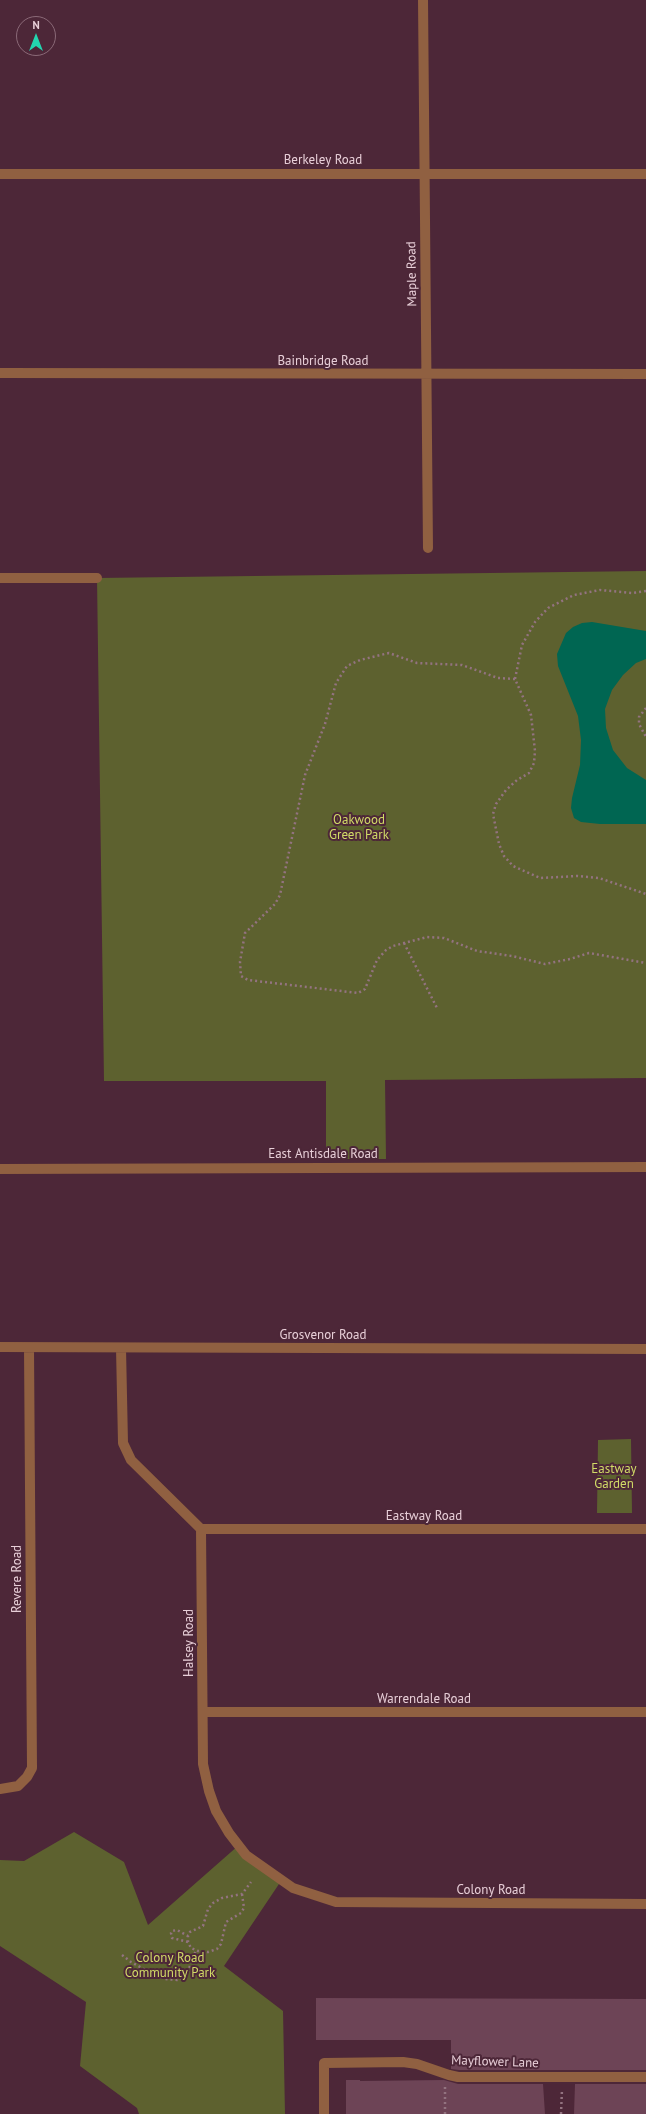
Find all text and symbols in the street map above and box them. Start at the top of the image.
north arrow [16,16,56,56]
text: N [32,18,40,32]
street label: Berkeley Road [284,152,362,168]
street label: Maple Road [404,241,420,307]
street label: Bainbridge Road [277,353,369,369]
park label: Oakwood Green Park [329,812,389,843]
street label: East Antisdale Road [268,1146,378,1162]
street label: Grosvenor Road [279,1327,367,1343]
park label: Eastway Garden [591,1461,637,1492]
street label: Eastway Road [386,1508,462,1524]
street label: Revere Road [9,1545,25,1613]
street label: Halsey Road [181,1609,197,1677]
street label: Warrendale Road [377,1691,471,1707]
street label: Colony Road [457,1882,525,1898]
park label: Colony Road Community Park [125,1950,215,1981]
street label: Mayflower Lane [451,2053,539,2071]

